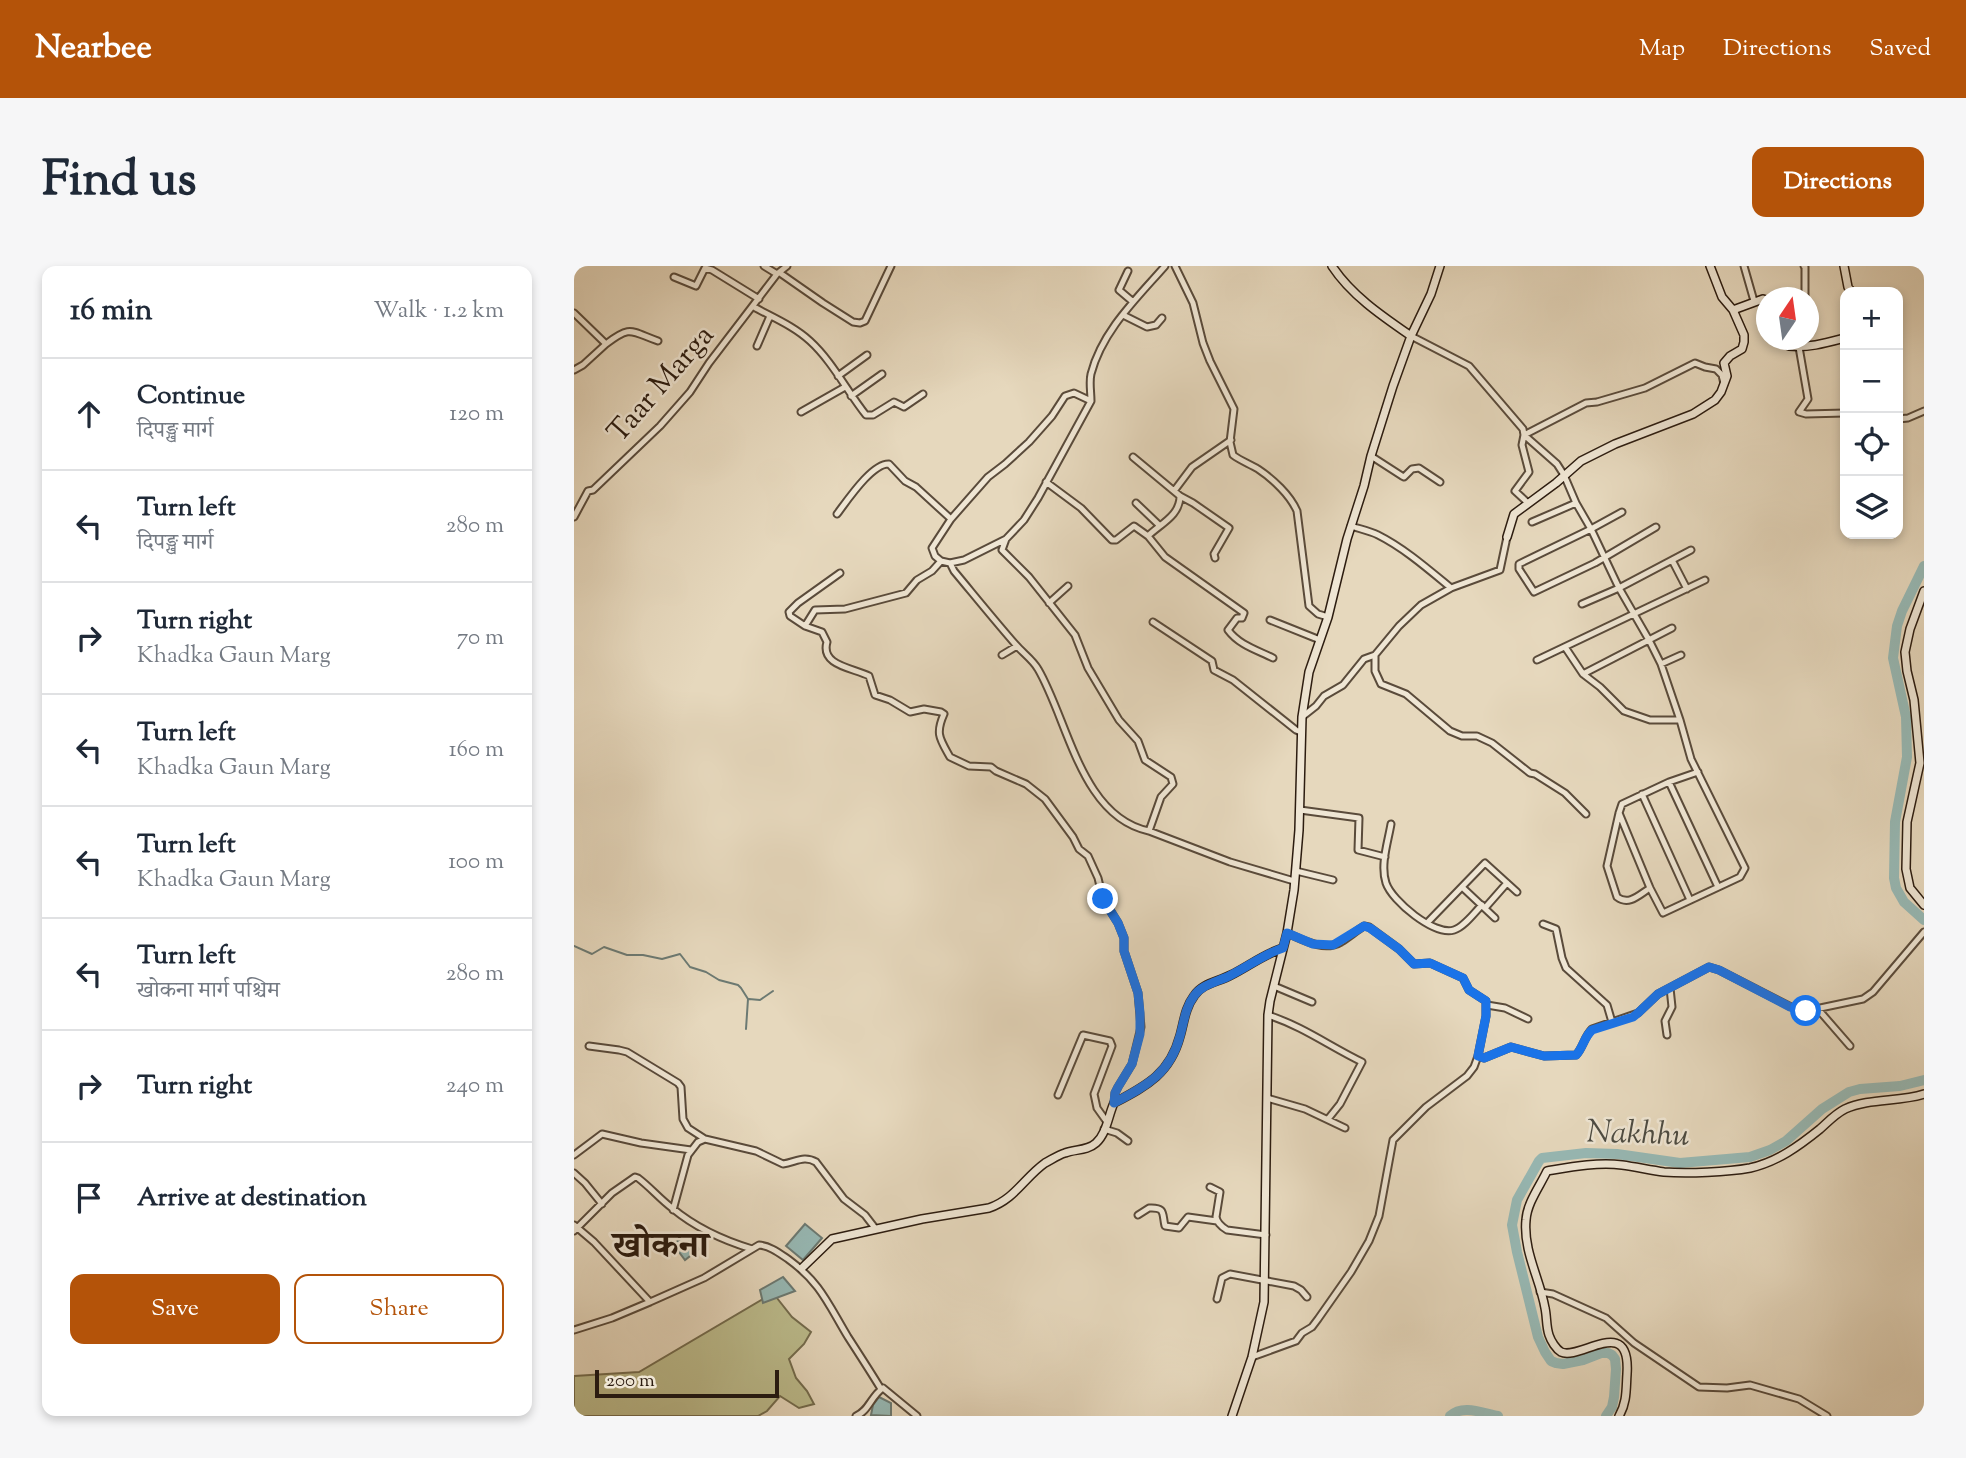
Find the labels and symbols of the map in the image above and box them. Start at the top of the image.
north arrow [1756,287,1819,350]
street label: Taar Marga [598,316,725,453]
route end [1087,883,1118,914]
route start [1790,995,1821,1026]
water label: Nakhhu [1586,1110,1690,1160]
district label: खोकना [610,1221,712,1275]
scale bar [595,1367,779,1399]

